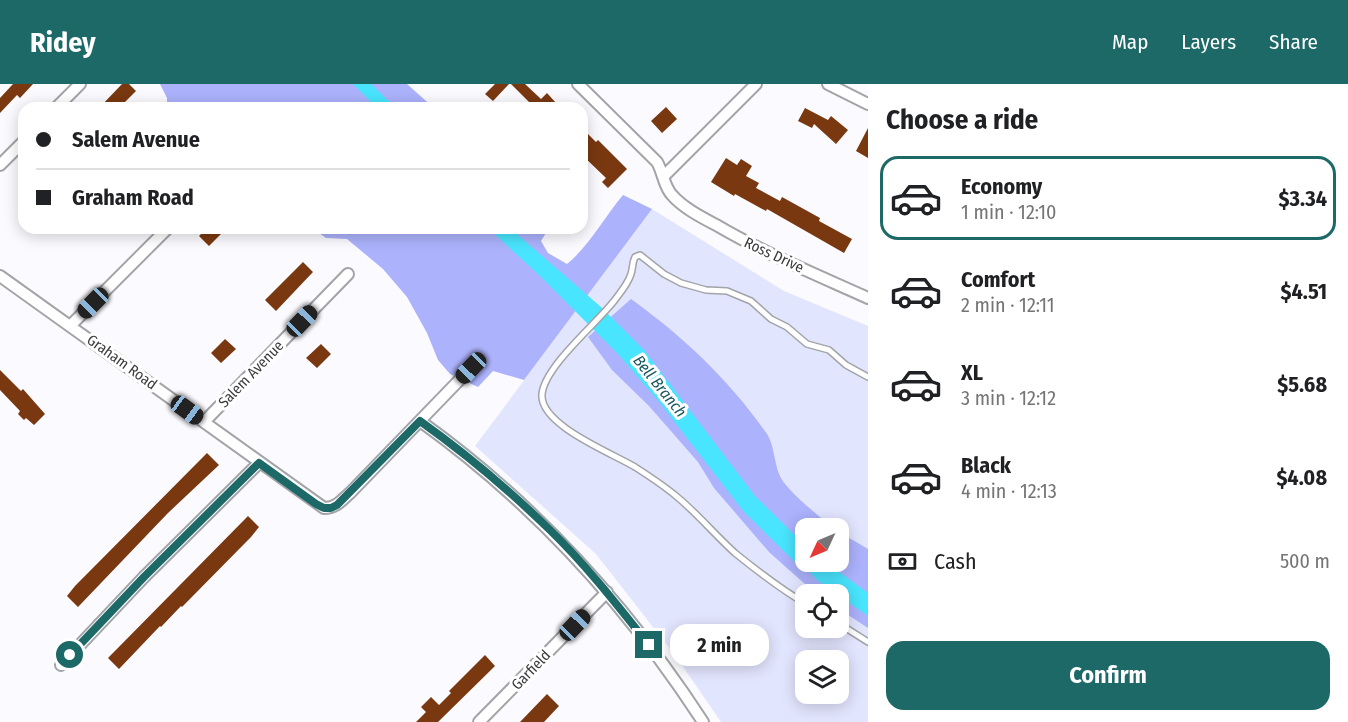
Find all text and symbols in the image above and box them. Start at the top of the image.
text: Ridey [30,26,96,59]
text: Map [1112,29,1148,55]
text: Layers [1181,29,1236,55]
text: Share [1269,29,1318,55]
text: Choose a ride [886,104,1038,136]
text: Salem Avenue [72,126,200,153]
icon: car [889,171,943,225]
text: Economy [961,173,1042,200]
text: Graham Road [72,184,194,211]
text: $3.34 [1279,185,1327,212]
text: 1 min · 12:10 [961,200,1056,224]
street label: Ross Drive [741,233,807,277]
icon: car [889,264,943,318]
text: Comfort [961,266,1035,293]
text: $4.51 [1281,278,1327,305]
car [74,284,112,322]
text: 2 min · 12:11 [961,293,1054,317]
car [283,302,321,340]
street label: Graham Road [83,331,161,393]
street label: Salem Avenue [215,337,287,411]
car [452,349,490,387]
water label: Bell Branch [629,351,691,421]
icon: car [889,357,943,411]
text: XL [961,359,983,386]
text: $5.68 [1277,371,1327,398]
text: 3 min · 12:12 [961,386,1056,410]
car [167,392,207,428]
icon: car [889,450,943,504]
text: Black [961,452,1011,479]
text: $4.08 [1276,464,1327,491]
text: 4 min · 12:13 [961,479,1057,503]
north arrow [795,518,849,572]
map controls [795,518,849,704]
icon: cash [886,545,919,578]
text: Cash [934,548,977,575]
text: 500 m [1280,549,1330,573]
button: locate [795,584,849,638]
car [556,606,594,644]
callout: 2 min [670,624,769,666]
route end [635,631,662,658]
text: 2 min [697,633,742,657]
route start [56,641,83,668]
button: Confirm [886,641,1330,710]
street label: Garfield [508,646,554,694]
button: layers [795,650,849,704]

